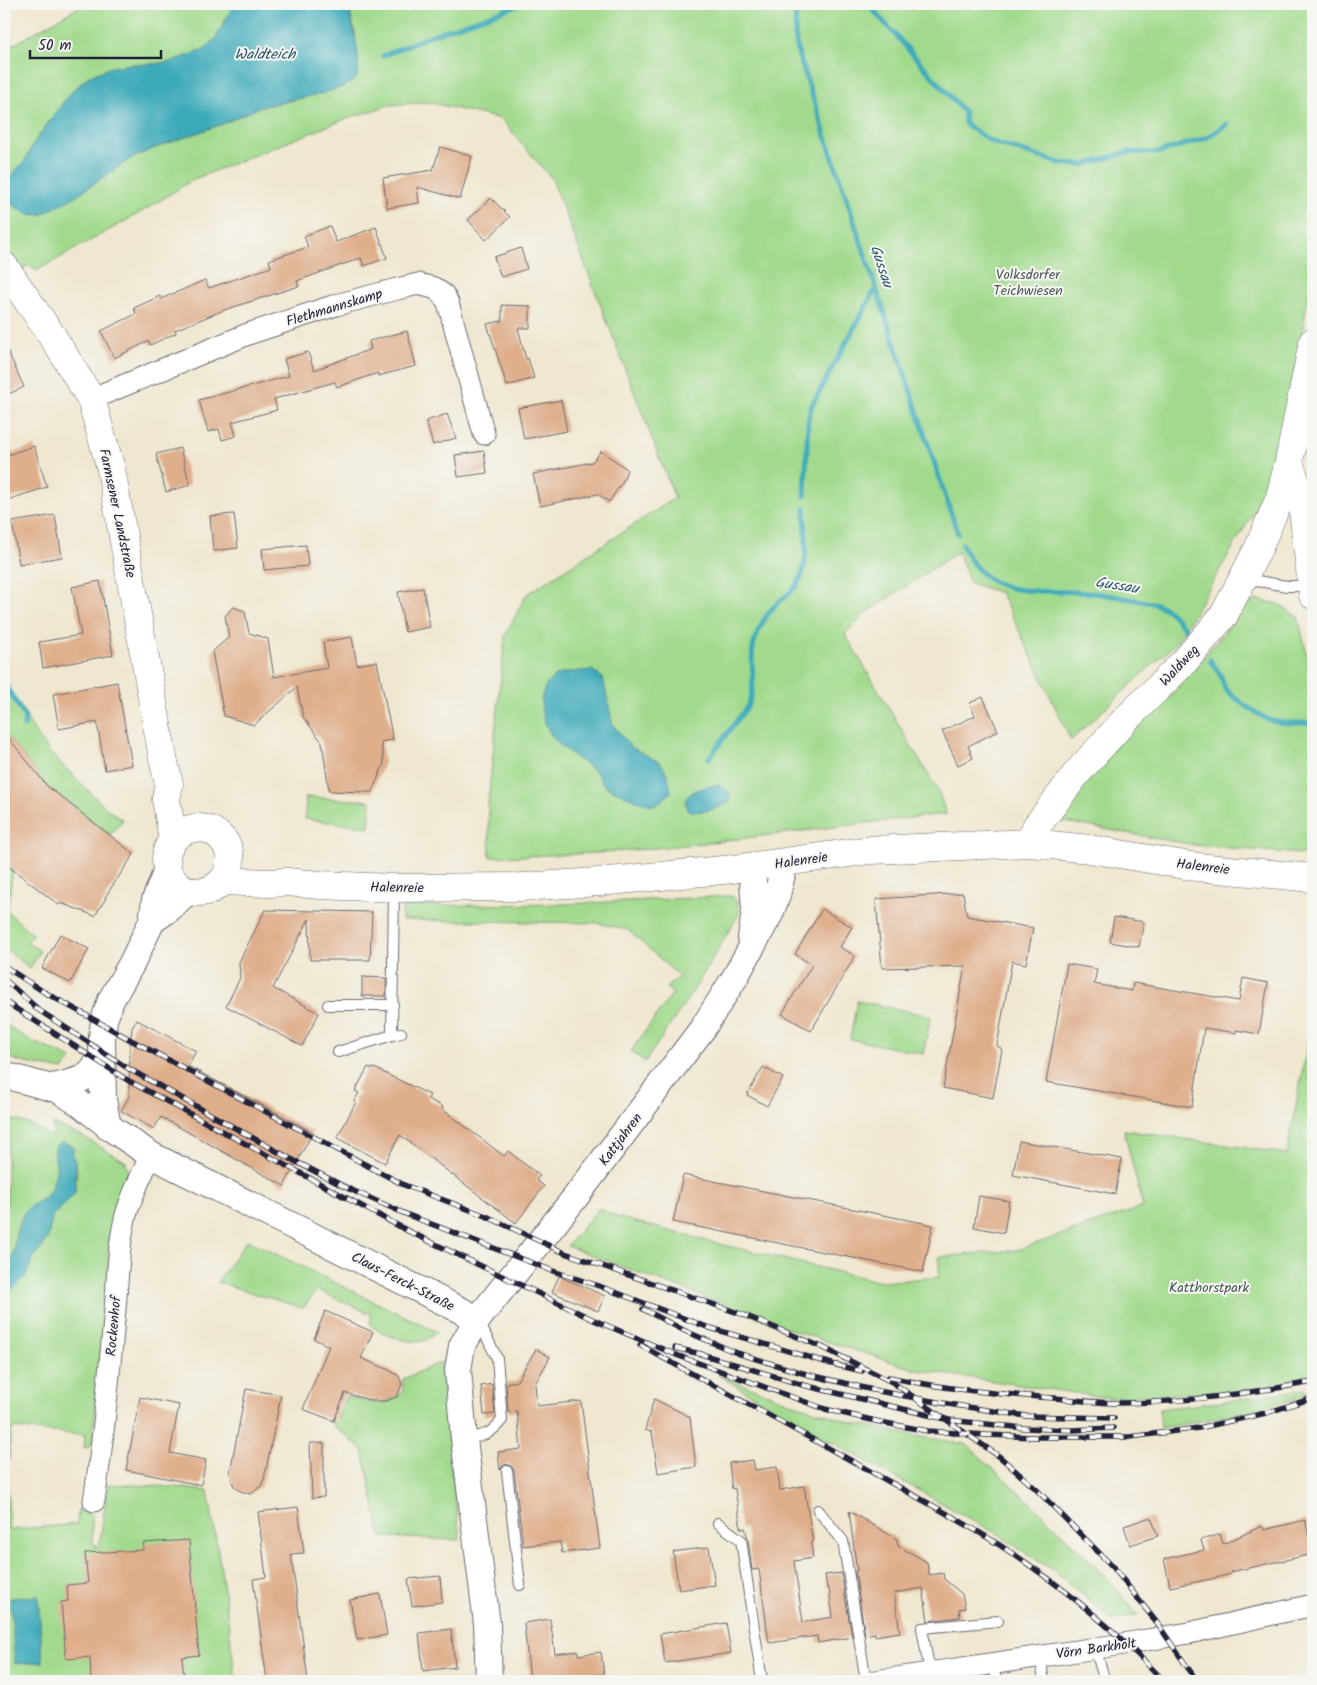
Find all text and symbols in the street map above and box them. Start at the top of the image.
scale bar [30,28,161,60]
text: 50 m [38,34,72,58]
water label: Waldteich [235,43,297,67]
water label: Gussau [863,242,900,292]
park label: Volksdorfer Teichwiesen [993,264,1063,302]
street label: Flethmannskamp [283,283,385,333]
street label: Farmsener Landstraße [93,447,142,581]
water label: Gussau [1094,571,1142,602]
street label: Waldweg [1155,640,1205,692]
street label: Halenreie [773,846,830,876]
street label: Halenreie [1175,853,1232,881]
street label: Halenreie [370,877,425,899]
street label: Kattjahren [593,1108,648,1171]
street label: Claus-Ferck-Straße [347,1246,459,1318]
park label: Katthorstpark [1169,1277,1249,1299]
street label: Rockenhof [100,1293,128,1357]
street label: Vörn Barkholt [1055,1632,1138,1666]

